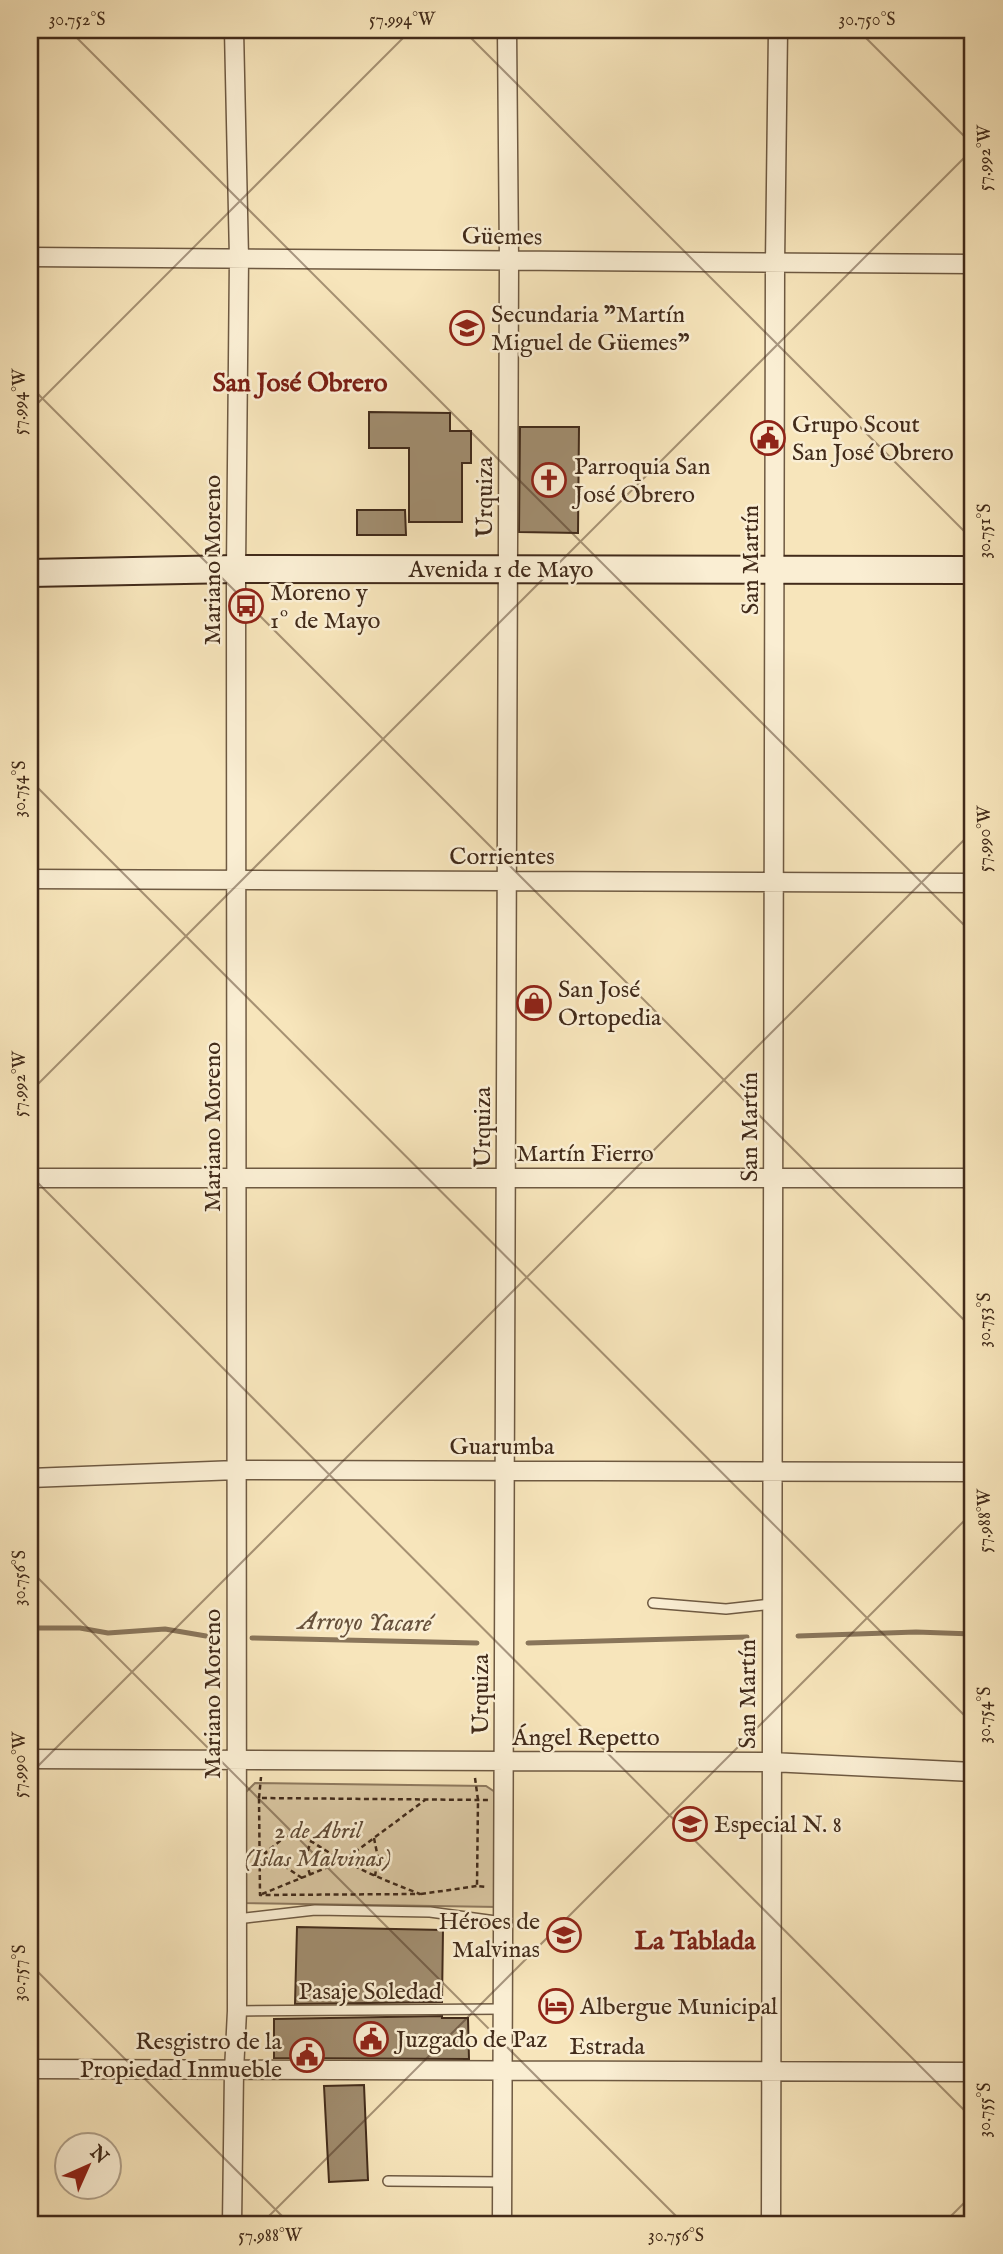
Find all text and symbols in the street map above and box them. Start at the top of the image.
text: 30.752°S [49,9,105,32]
text: 57.994°W [369,9,436,32]
text: 30.750°S [838,9,896,32]
text: 57.992°W [974,124,997,191]
street label: Güemes [461,221,542,254]
place label: Secundaria "Martín Miguel de Güemes" [491,300,690,359]
school or university icon: Secundaria "Martín Miguel de Güemes" [448,309,486,347]
district label: San José Obrero [212,367,388,400]
text: 57.994°W [9,368,32,435]
place label: Grupo Scout San José Obrero [792,410,954,469]
public building icon: Grupo Scout San José Obrero [749,419,787,457]
place label: Parroquia San José Obrero [571,452,711,511]
street label: Urquiza [470,456,501,537]
church icon: Parroquia San José Obrero [530,461,568,499]
street label: Mariano Moreno [198,475,229,645]
text: 30.751°S [974,503,997,559]
street label: San Martín [736,505,767,615]
street label: Avenida 1 de Mayo [408,555,594,586]
place label: Moreno y 1º de Mayo [270,578,381,637]
bus stop icon: Moreno y 1º de Mayo [227,587,265,625]
text: 30.754°S [9,760,32,818]
text: 57.990°W [974,805,997,872]
street label: Corrientes [449,842,555,873]
place label: San José Ortopedia [558,975,662,1034]
shop icon: San José Ortopedia [515,984,553,1022]
street label: Mariano Moreno [198,1042,229,1212]
text: 57.992°W [9,1050,32,1117]
street label: San Martín [735,1072,766,1182]
street label: Urquiza [468,1086,499,1167]
street label: Martín Fierro [516,1139,654,1170]
text: 30.753°S [974,1292,997,1348]
street label: Guarumba [450,1432,555,1463]
text: 57.988°W [974,1488,997,1553]
text: 30.756°S [9,1550,32,1606]
water label: Arroyo Yacaré [295,1605,436,1640]
street label: Mariano Moreno [198,1609,229,1779]
street label: San Martín [733,1639,764,1749]
street label: Urquiza [466,1653,497,1734]
text: 30.754°S [974,1686,997,1744]
street label: Ángel Repetto [511,1723,660,1754]
text: 57.990°W [9,1731,32,1798]
school or university icon: Especial N. 8 [671,1805,709,1843]
place label: Especial N. 8 [714,1810,842,1841]
park label: 2 de Abril (Islas Malvinas) [245,1816,391,1875]
place label: Héroes de Malvinas [438,1907,540,1966]
school or university icon: Héroes de Malvinas [545,1916,583,1954]
district label: La Tablada [635,1925,756,1958]
text: 30.757°S [9,1945,32,2001]
street label: Pasaje Soledad [298,1977,442,2008]
hotel icon: Albergue Municipal [537,1987,575,2025]
place label: Albergue Municipal [579,1992,778,2023]
public building icon: Juzgado de Paz [352,2020,390,2058]
place label: Juzgado de Paz [393,2025,547,2056]
place label: Resgistro de la Propiedad Inmueble [80,2027,283,2086]
street label: Estrada [569,2032,645,2063]
public building icon: Resgistro de la Propiedad Inmueble [288,2036,326,2074]
text: 30.755°S [974,2083,997,2137]
north arrow [52,2132,122,2202]
text: N [84,2140,113,2170]
text: 57.988°W [238,2225,303,2248]
text: 30.756°S [648,2225,704,2248]

